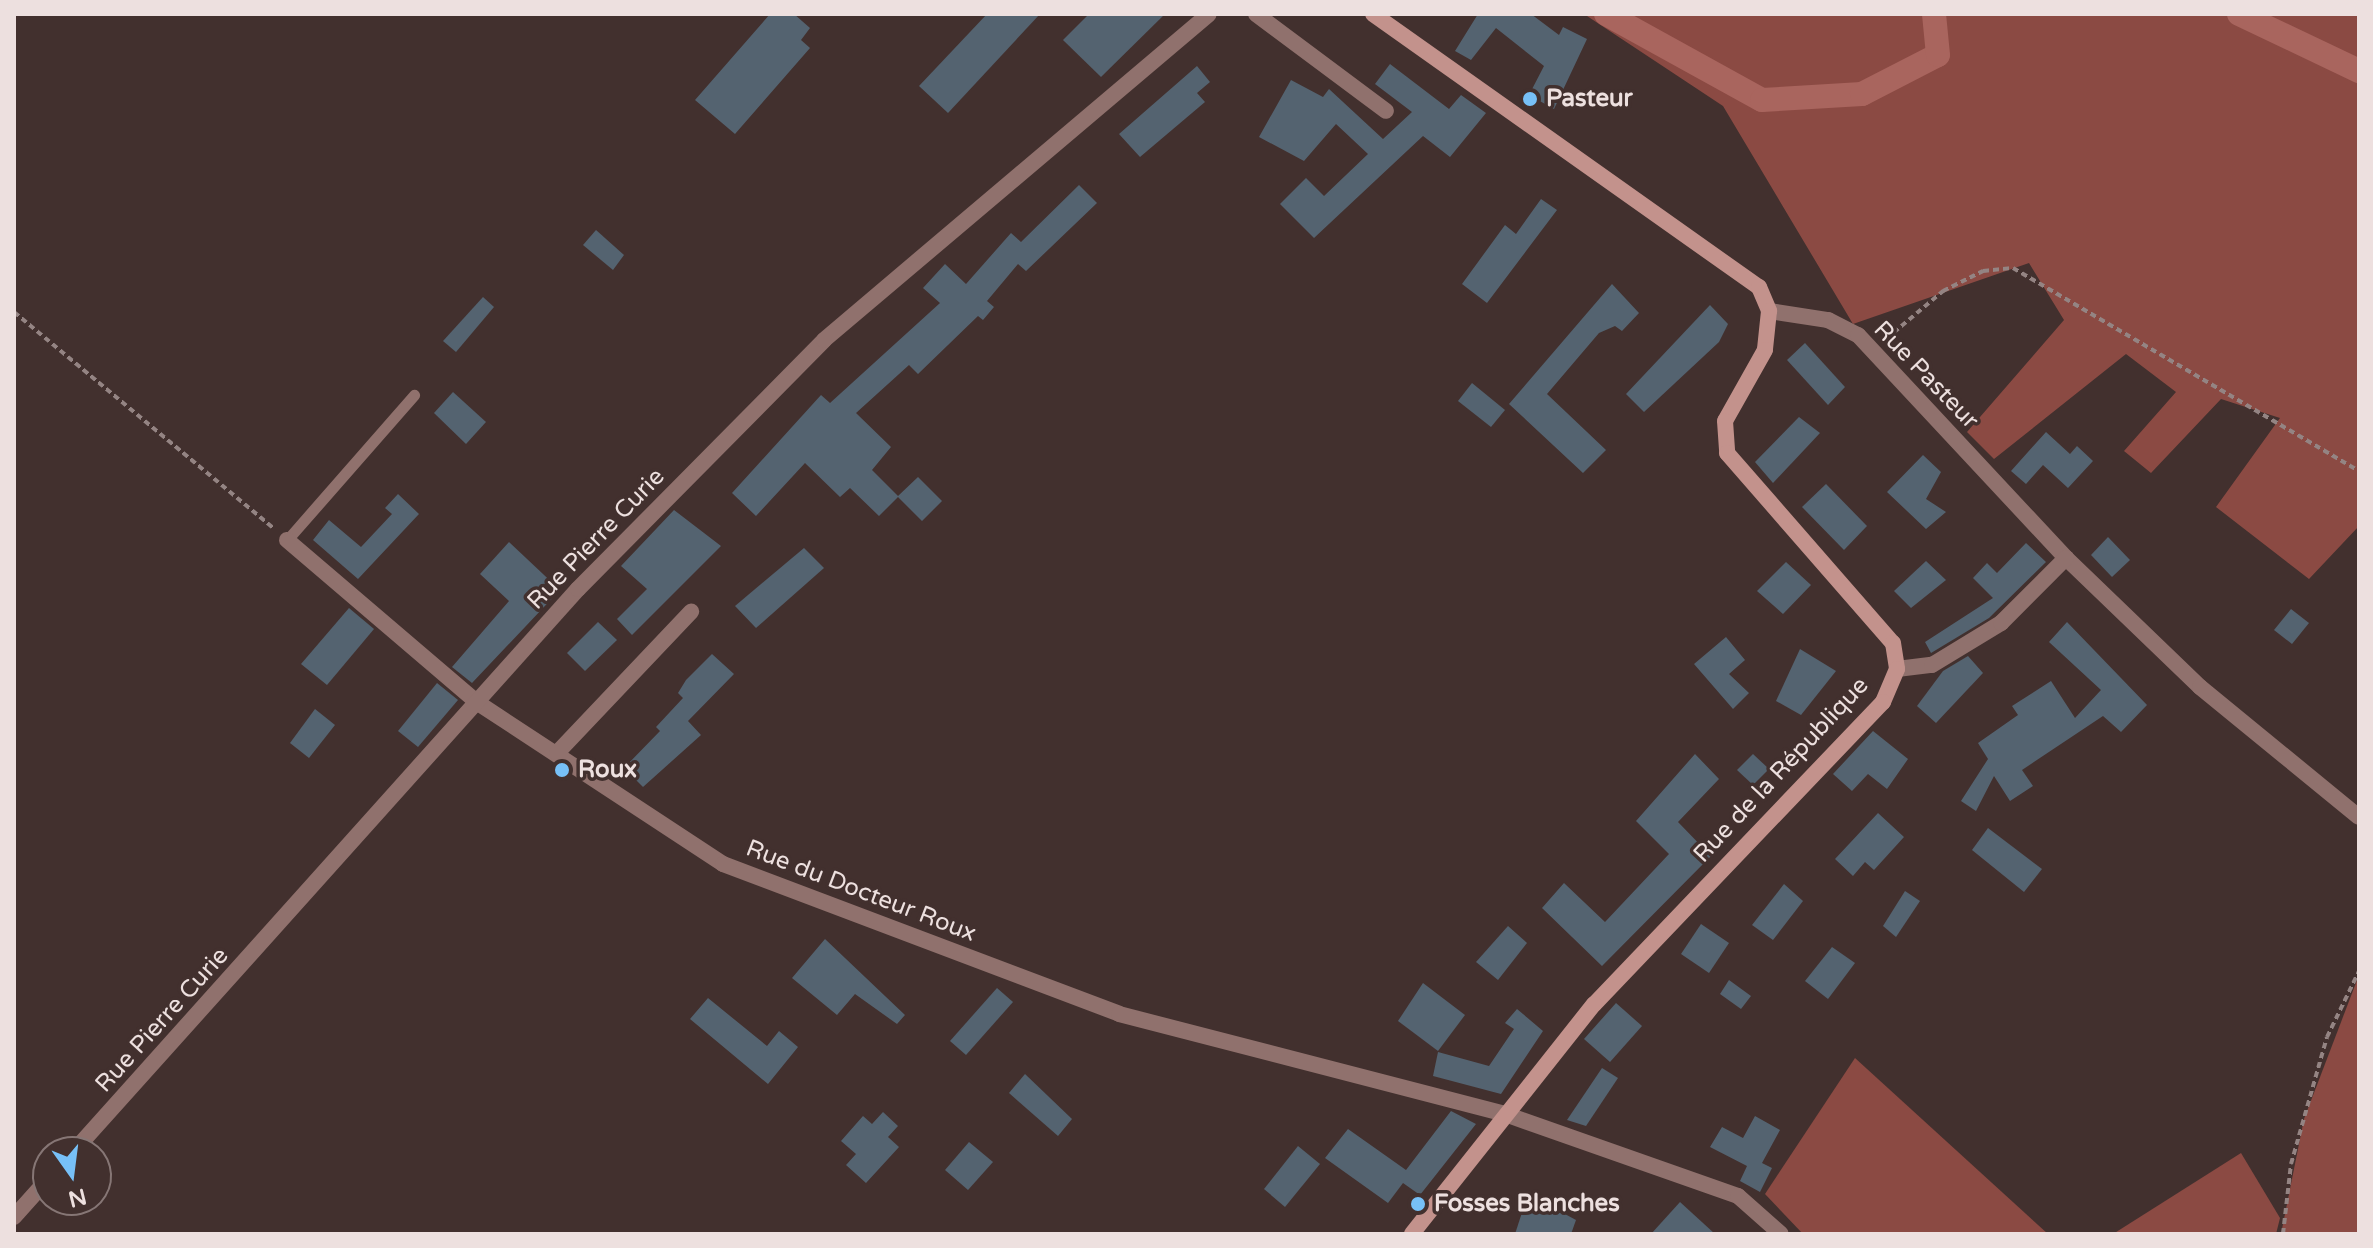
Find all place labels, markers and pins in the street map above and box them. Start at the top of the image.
place label: Pasteur [1546,85,1633,113]
marker: Pasteur [1521,90,1539,108]
place label: Roux [578,756,637,784]
marker: Roux [553,761,571,779]
place label: Fosses Blanches [1434,1190,1620,1218]
marker: Fosses Blanches [1409,1195,1427,1213]

